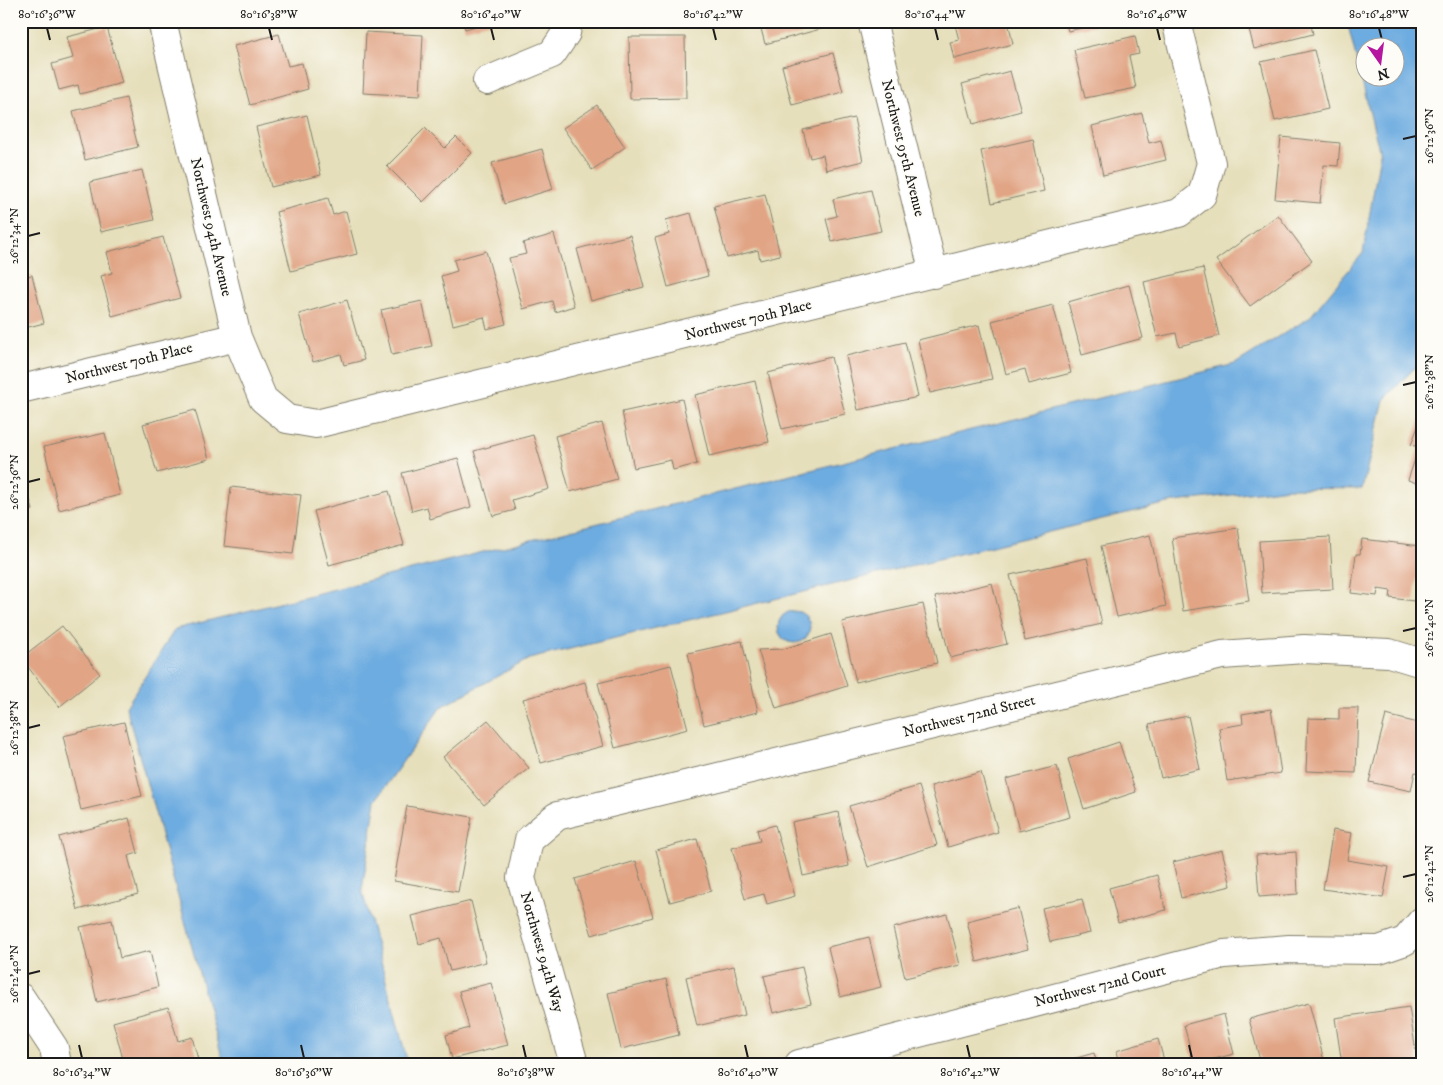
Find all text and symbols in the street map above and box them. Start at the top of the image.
text: 80°16'36"W [18,7,77,22]
text: 80°16'38"W [240,7,299,22]
text: 80°16'40"W [461,7,522,22]
text: 80°16'42"W [683,7,744,22]
text: 80°16'44"W [905,7,966,22]
text: 80°16'46"W [1127,7,1188,22]
text: 80°16'48"W [1349,7,1410,22]
north arrow [1356,38,1406,88]
text: N [1375,64,1391,84]
street label: Northwest 95th Avenue [877,78,929,218]
text: 26°12'36"N [1422,108,1437,164]
street label: Northwest 94th Avenue [186,156,236,298]
text: 26°12'34"N [7,208,22,264]
street label: Northwest 70th Place [682,295,814,345]
street label: Northwest 70th Place [63,338,195,388]
text: 26°12'38"N [1422,354,1437,410]
text: 26°12'36"N [7,454,22,510]
text: 26°12'40"N [1422,599,1437,657]
street label: Northwest 72nd Street [901,690,1037,742]
text: 26°12'38"N [7,700,22,756]
text: 26°12'42"N [1422,845,1437,903]
street label: Northwest 94th Way [516,890,569,1015]
text: 26°12'40"N [7,945,22,1003]
street label: Northwest 72nd Court [1032,960,1168,1012]
text: 80°16'34"W [53,1065,112,1080]
text: 80°16'36"W [275,1065,334,1080]
text: 80°16'38"W [497,1065,556,1080]
text: 80°16'40"W [718,1065,779,1080]
text: 80°16'42"W [940,1065,1001,1080]
text: 80°16'44"W [1162,1065,1223,1080]

